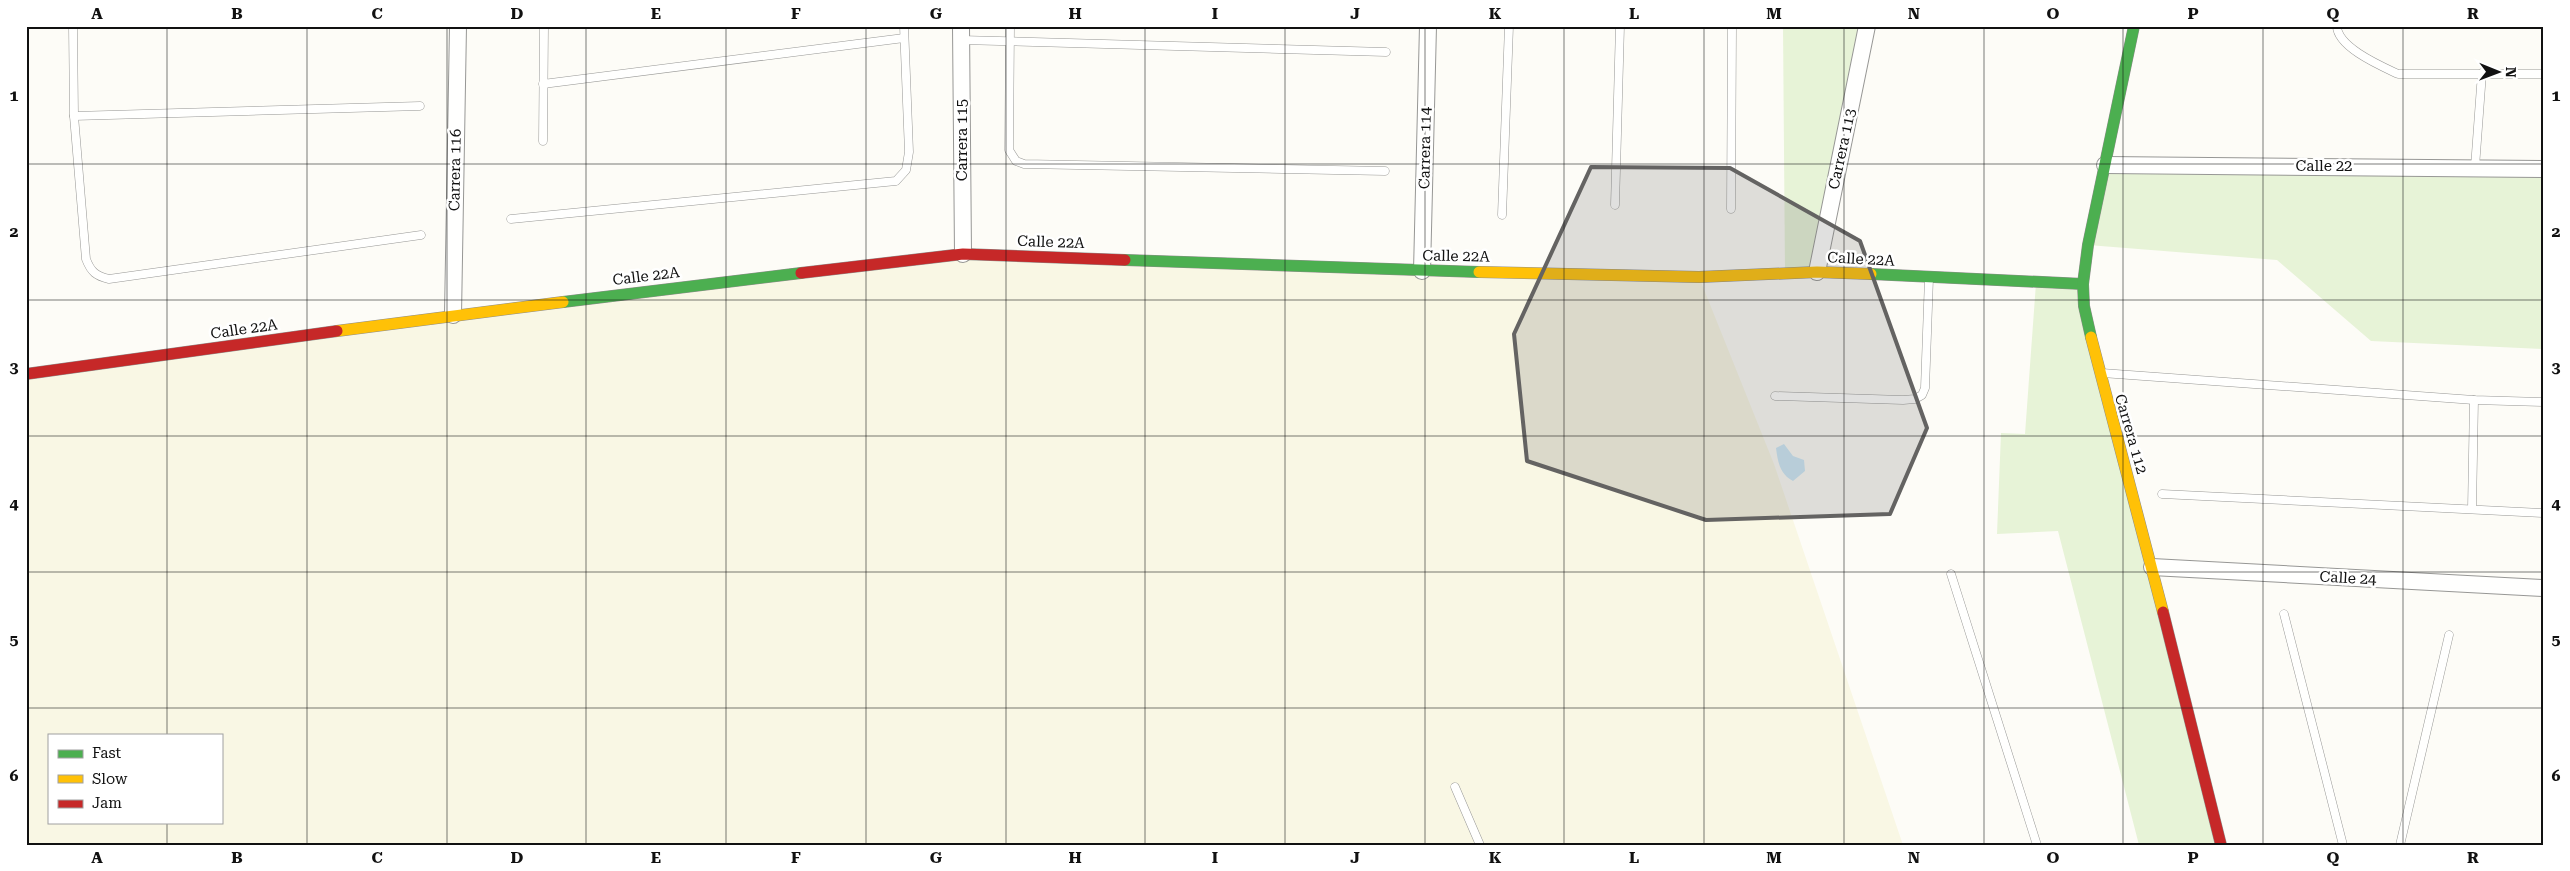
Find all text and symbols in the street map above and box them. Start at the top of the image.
text: A [91,4,103,23]
text: B [231,4,243,23]
text: C [371,4,383,23]
text: D [511,4,524,23]
text: E [651,4,661,23]
text: F [791,4,801,23]
text: G [930,4,943,23]
text: H [1068,4,1082,23]
text: I [1212,4,1218,23]
text: J [1350,4,1360,23]
text: K [1489,4,1502,23]
text: L [1629,4,1639,23]
text: M [1766,4,1782,23]
text: N [1908,4,1920,23]
text: O [2047,4,2060,23]
text: P [2187,4,2199,23]
text: Q [2327,4,2340,23]
text: R [2467,4,2479,23]
north arrow [2472,48,2522,98]
text: N [2503,67,2519,78]
text: 1 [10,86,19,105]
text: 1 [2552,86,2561,105]
street label: Carrera 115 [953,99,971,181]
street label: Carrera 114 [1415,106,1435,189]
street label: Carrera 113 [1825,107,1859,191]
street label: Carrera 116 [445,129,465,211]
street label: Calle 22 [2296,157,2353,175]
text: 2 [10,222,19,241]
text: 2 [2552,222,2561,241]
street label: Calle 22A [1017,232,1086,252]
street label: Calle 22A [1422,246,1490,266]
street label: Calle 22A [1827,248,1896,270]
street label: Calle 22A [611,263,681,289]
street label: Calle 22A [209,315,279,343]
text: 3 [10,358,19,377]
text: 3 [2552,358,2561,377]
street label: Carrera 112 [2111,392,2151,476]
text: 4 [10,494,19,513]
text: 4 [2552,494,2561,513]
street label: Calle 24 [2319,568,2378,589]
text: 5 [10,630,19,649]
text: 5 [2552,630,2561,649]
legend [48,734,222,824]
text: Fast [92,744,122,762]
text: 6 [10,766,19,785]
text: 6 [2552,766,2561,785]
text: Slow [92,770,128,788]
text: Jam [92,794,122,812]
text: A [91,848,103,867]
text: B [231,848,243,867]
text: C [371,848,383,867]
text: D [511,848,524,867]
text: E [651,848,661,867]
text: F [791,848,801,867]
text: G [930,848,943,867]
text: H [1068,848,1082,867]
text: I [1212,848,1218,867]
text: J [1350,848,1360,867]
text: K [1489,848,1502,867]
text: L [1629,848,1639,867]
text: M [1766,848,1782,867]
text: N [1908,848,1920,867]
text: O [2047,848,2060,867]
text: P [2187,848,2199,867]
text: Q [2327,848,2340,867]
text: R [2467,848,2479,867]

